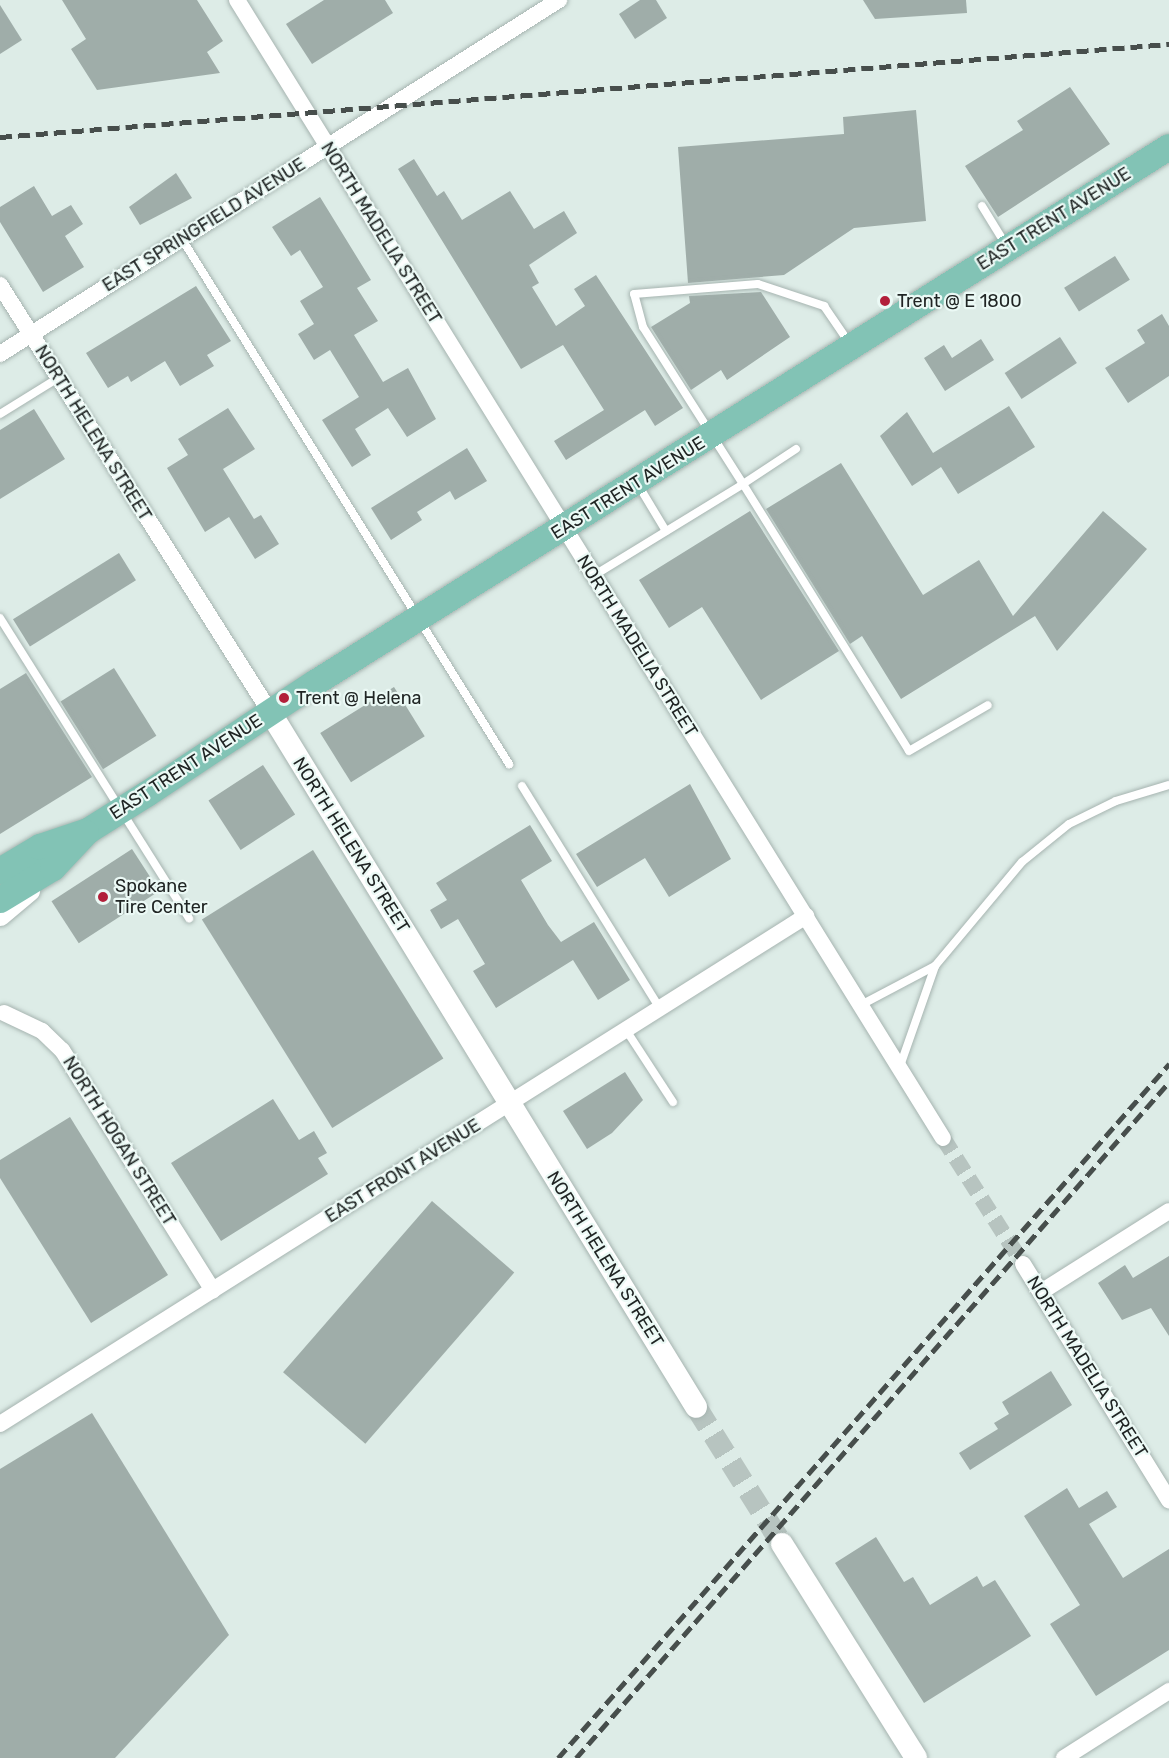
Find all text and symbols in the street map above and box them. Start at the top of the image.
street label: NORTH MADELIA STREET [316,138,446,328]
street label: EAST SPRINGFIELD AVENUE [98,153,310,297]
street label: EAST TRENT AVENUE [972,162,1136,276]
place label: Trent @ E 1800 [897,290,1022,312]
marker: Trent @ E 1800 [878,294,892,308]
street label: NORTH HELENA STREET [30,341,156,525]
street label: EAST TRENT AVENUE [546,431,710,545]
street label: NORTH MADELIA STREET [572,551,702,741]
place label: Trent @ Helena [296,687,422,709]
marker: Trent @ Helena [277,691,291,705]
street label: EAST TRENT AVENUE [105,709,267,825]
street label: NORTH HELENA STREET [288,753,414,937]
place label: Spokane Tire Center [115,876,208,918]
marker: Spokane Tire Center [96,890,110,904]
street label: NORTH HOGAN STREET [58,1052,180,1230]
street label: EAST FRONT AVENUE [321,1114,485,1228]
street label: NORTH HELENA STREET [542,1167,668,1351]
street label: NORTH MADELIA STREET [1022,1272,1152,1462]

